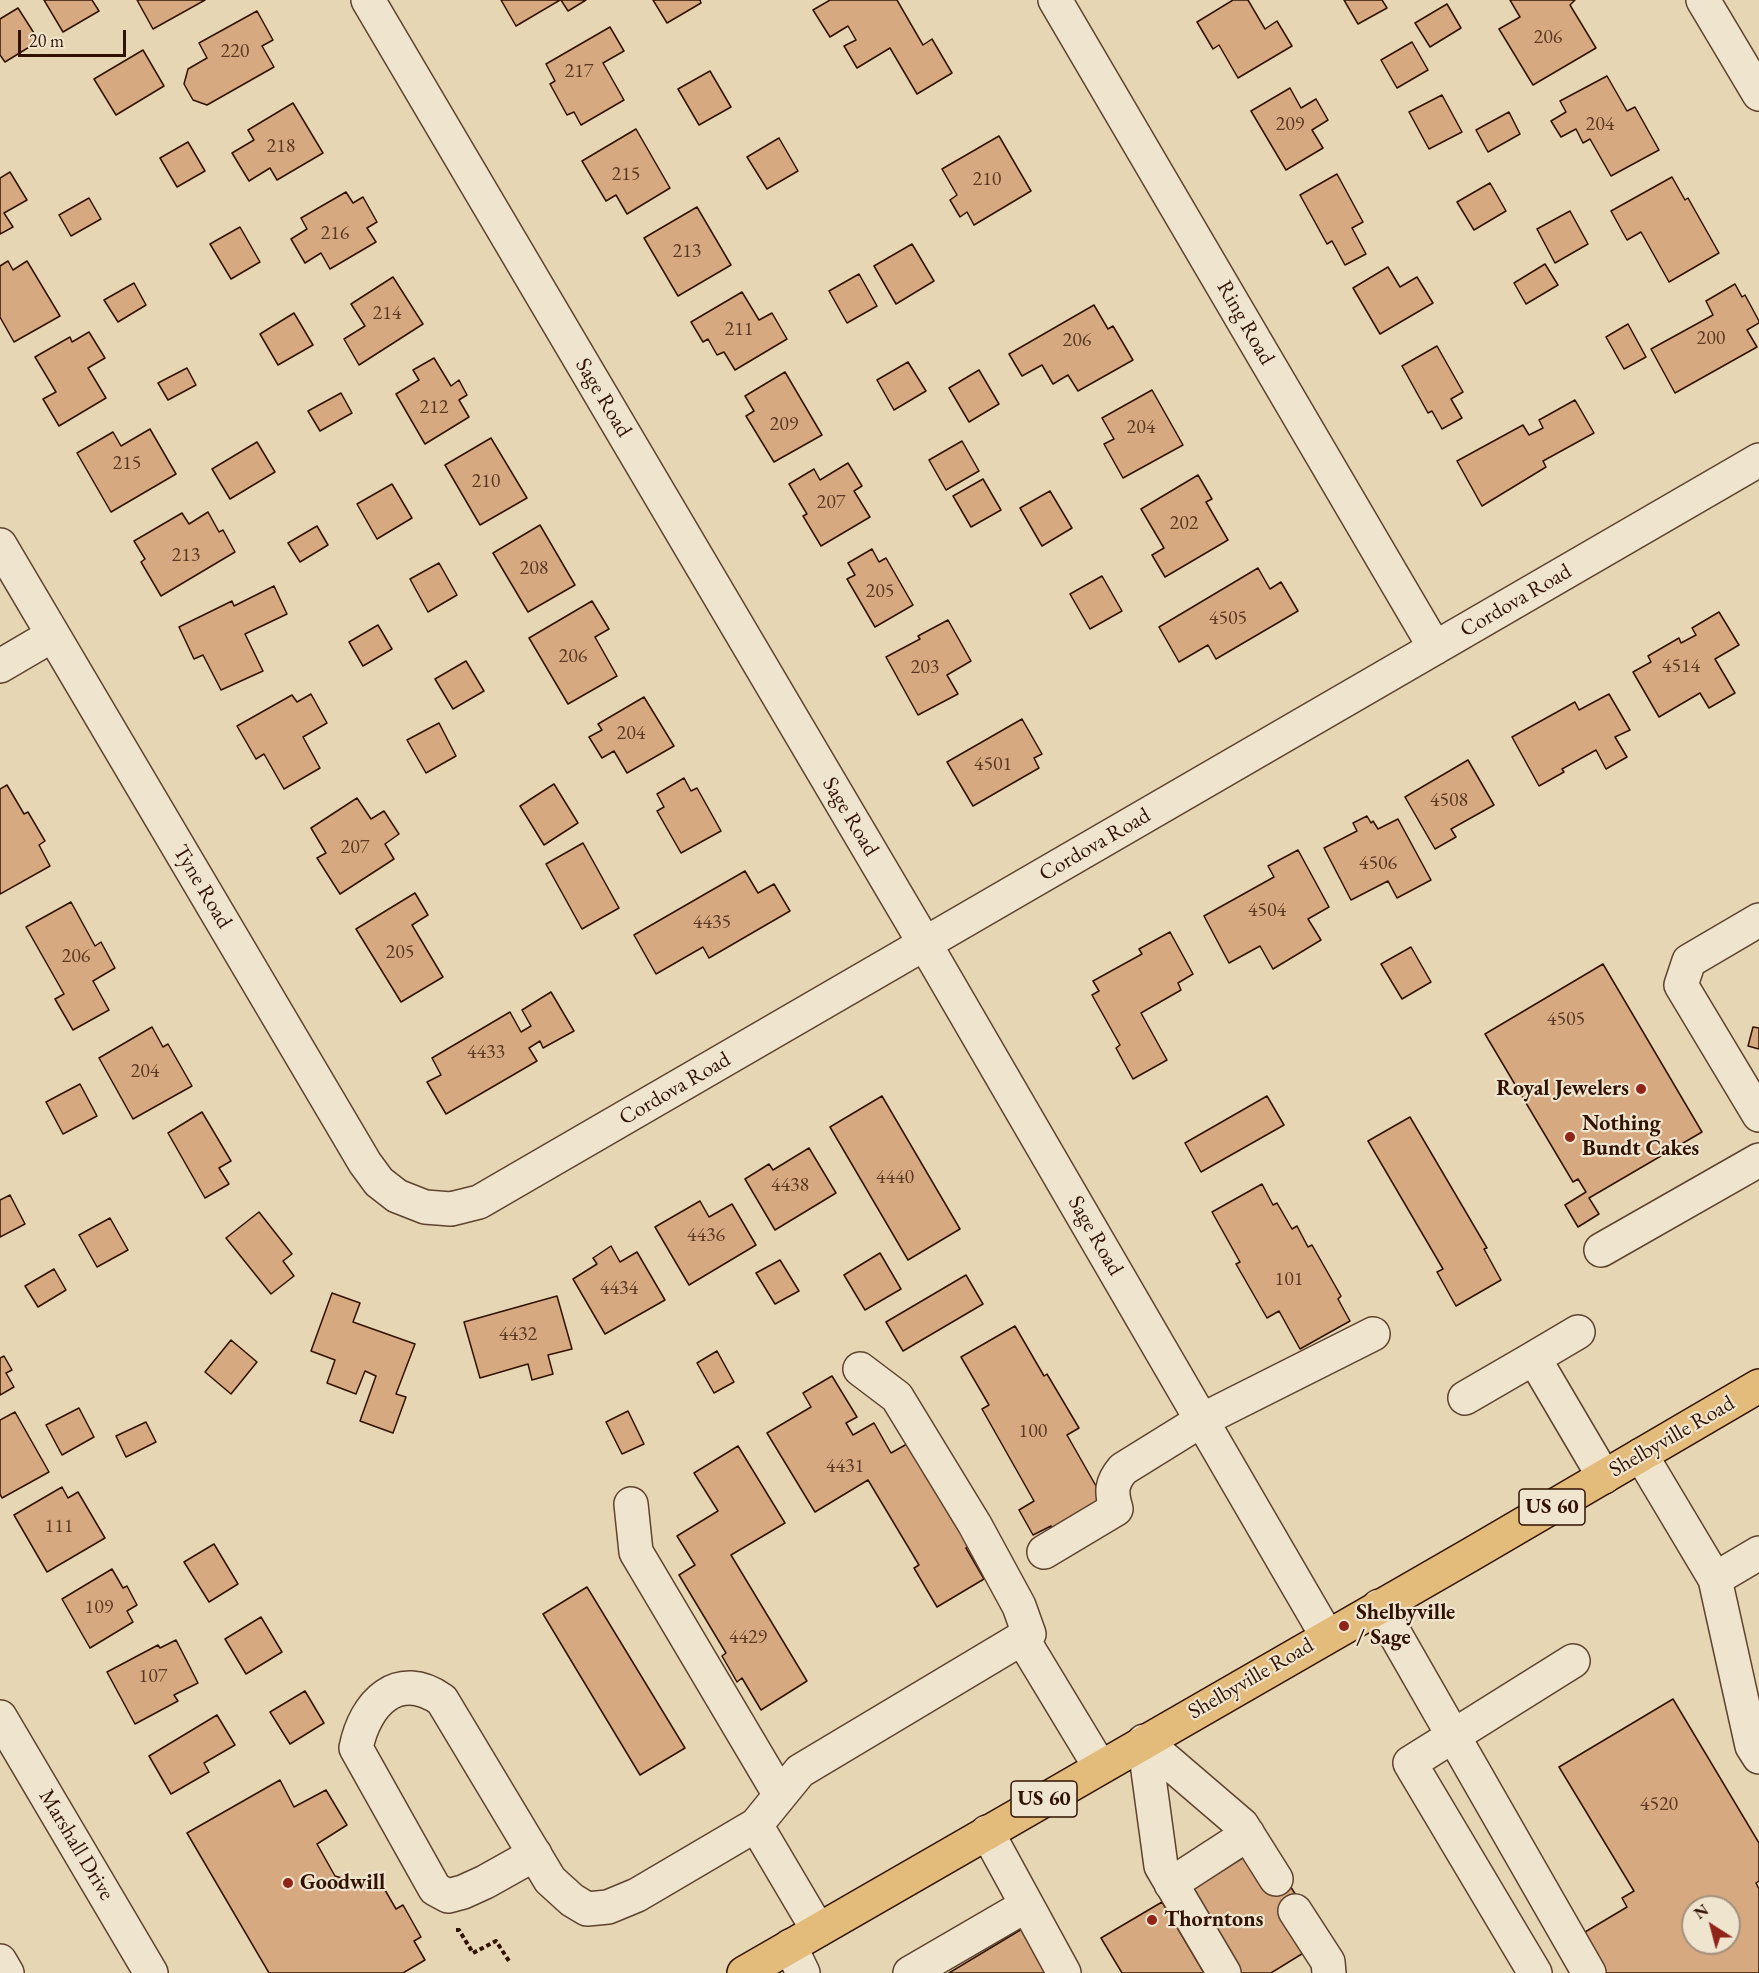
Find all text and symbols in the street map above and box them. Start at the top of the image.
scale bar [21,18,129,56]
house number: 206 [1534,26,1562,50]
text: 20 m [29,29,64,52]
house number: 220 [221,40,249,64]
house number: 217 [565,60,593,84]
house number: 209 [1276,113,1304,137]
house number: 204 [1586,113,1614,137]
house number: 218 [267,135,295,159]
house number: 215 [612,163,640,187]
house number: 210 [973,168,1001,192]
house number: 216 [321,222,349,246]
house number: 213 [673,240,701,264]
street label: Ring Road [1210,276,1280,370]
house number: 214 [373,302,401,326]
house number: 211 [725,318,753,342]
house number: 200 [1697,327,1725,351]
house number: 206 [1063,329,1091,353]
street label: Sage Road [569,354,637,442]
house number: 212 [420,396,448,420]
house number: 209 [770,413,798,437]
house number: 204 [1127,416,1155,440]
house number: 215 [113,452,141,476]
house number: 210 [472,470,500,494]
house number: 207 [817,491,845,515]
house number: 202 [1170,512,1198,536]
house number: 213 [172,544,200,568]
house number: 208 [520,557,548,581]
street label: Cordova Road [1456,559,1576,643]
house number: 205 [866,580,894,604]
house number: 4505 [1209,607,1247,631]
house number: 206 [559,645,587,669]
house number: 4514 [1662,655,1700,679]
house number: 203 [911,656,939,680]
house number: 204 [617,722,645,746]
house number: 4501 [974,753,1012,777]
street label: Sage Road [816,773,884,861]
house number: 4508 [1430,789,1468,813]
street label: Cordova Road [1035,803,1155,887]
house number: 207 [341,836,369,860]
street label: Tyne Road [167,840,237,934]
house number: 4506 [1359,852,1397,876]
house number: 4504 [1248,899,1286,923]
house number: 4435 [693,911,731,935]
house number: 205 [386,941,414,965]
house number: 206 [62,945,90,969]
house number: 4505 [1547,1008,1585,1032]
house number: 4433 [467,1041,505,1065]
street label: Cordova Road [615,1047,735,1131]
house number: 204 [131,1060,159,1084]
place label: Royal Jewelers [1496,1076,1629,1102]
marker: Royal Jewelers [1634,1082,1648,1096]
place label: Nothing Bundt Cakes [1582,1111,1699,1162]
marker: Nothing Bundt Cakes [1563,1130,1577,1144]
house number: 4440 [876,1166,914,1190]
house number: 4438 [771,1174,809,1198]
street label: Sage Road [1062,1191,1128,1281]
house number: 4436 [687,1224,725,1248]
house number: 101 [1275,1268,1303,1292]
house number: 4434 [600,1277,638,1301]
house number: 4432 [499,1323,537,1347]
street label: Shelbyville Road [1605,1390,1739,1484]
house number: 100 [1019,1420,1047,1444]
house number: 4431 [826,1455,864,1479]
road number: US 60 [1519,1489,1585,1525]
house number: 111 [45,1515,73,1539]
house number: 109 [85,1596,113,1620]
place label: Shelbyville / Sage [1356,1600,1455,1652]
marker: Shelbyville / Sage [1337,1619,1351,1633]
house number: 4429 [729,1626,767,1650]
street label: Shelbyville Road [1184,1632,1318,1726]
house number: 107 [139,1665,167,1689]
road number: US 60 [1011,1781,1077,1817]
street label: Marshall Drive [33,1785,119,1905]
house number: 4520 [1640,1793,1678,1817]
place label: Goodwill [300,1870,385,1896]
marker: Goodwill [281,1876,295,1890]
north arrow [1681,1895,1741,1955]
text: N [1690,1899,1713,1924]
place label: Thorntons [1164,1907,1264,1933]
marker: Thorntons [1145,1913,1159,1927]

